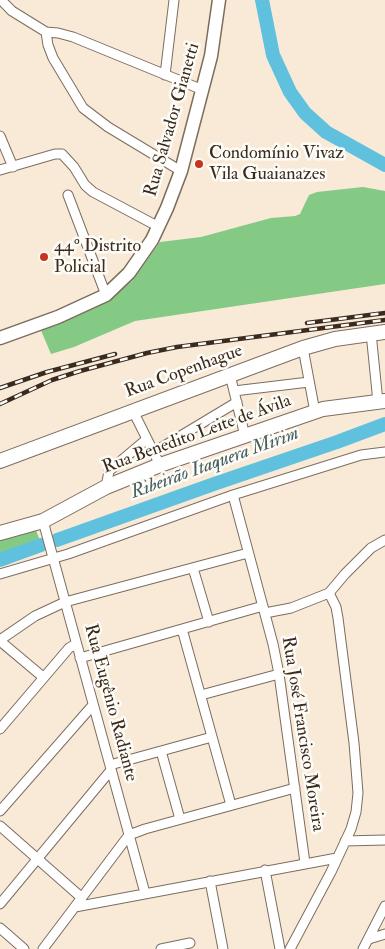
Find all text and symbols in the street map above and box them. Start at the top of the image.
street label: Rua Salvador Gianetti [141,41,205,199]
place label: Condomínio Vivaz Vila Guaianazes [209,143,344,186]
marker: Condomínio Vivaz Vila Guaianazes [193,158,205,170]
place label: 44º Distrito Policial [54,236,141,278]
marker: 44º Distrito Policial [38,251,50,263]
street label: Rua Copenhague [122,341,246,403]
street label: Rua Benedito Leite de Ávila [100,391,294,479]
water label: Ribeirão Itaquera Mirim [128,423,302,505]
street label: Rua Eugênio Radiante [79,622,141,784]
street label: Rua José Francisco Moreira [276,635,328,833]

